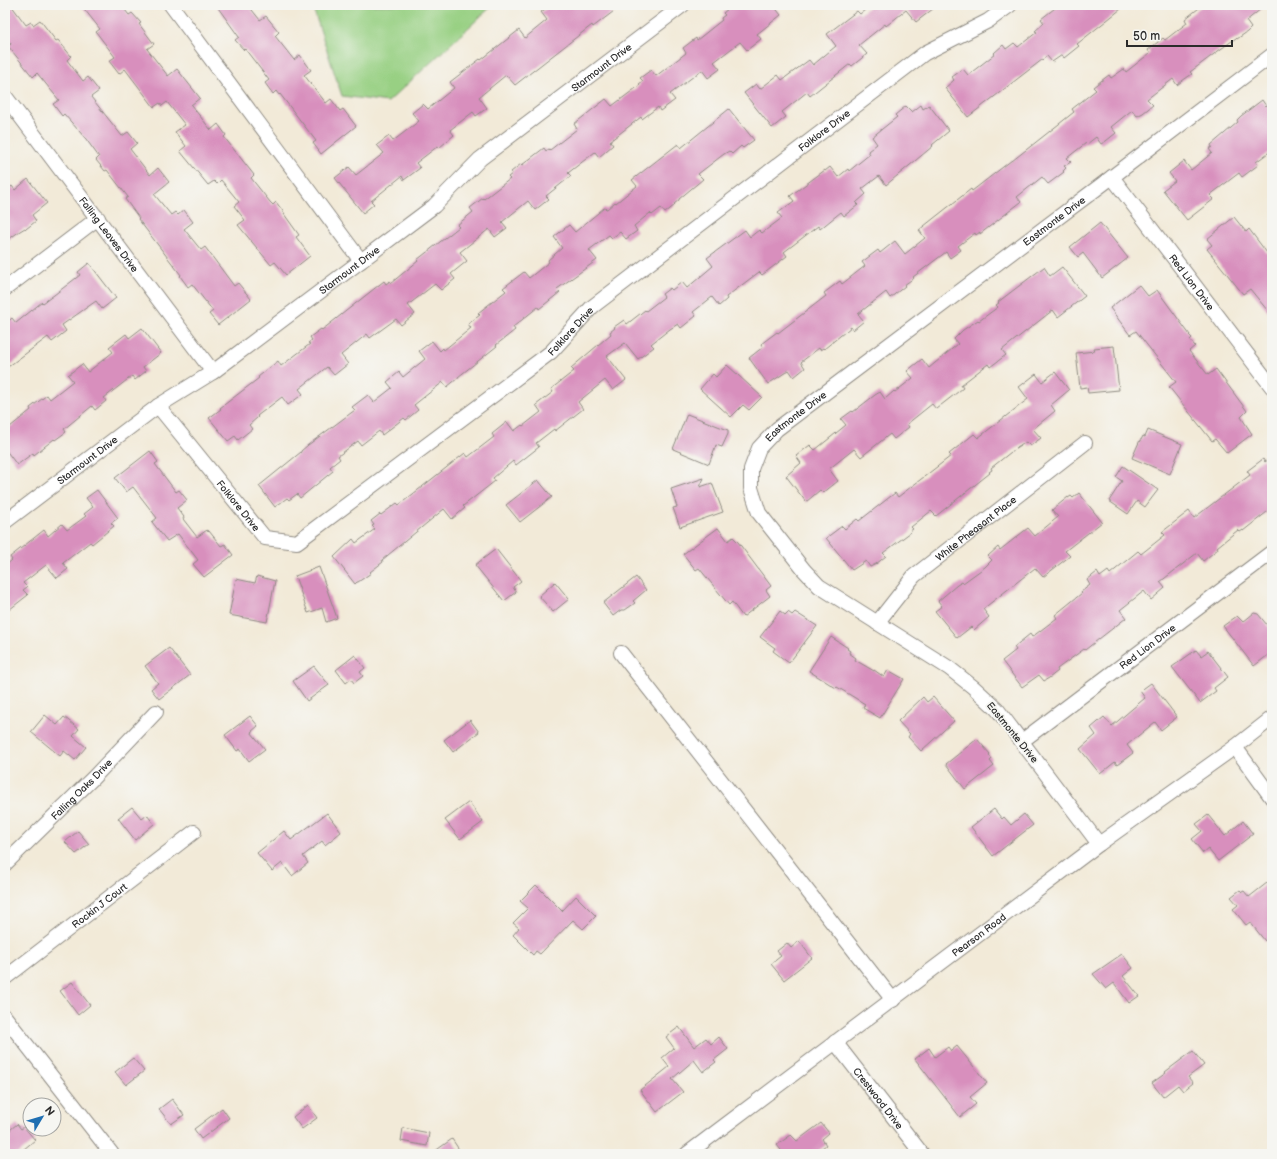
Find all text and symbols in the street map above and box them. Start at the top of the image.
scale bar [1127,22,1232,48]
text: 50 m [1133,29,1160,44]
street label: Starmount Drive [569,41,634,95]
street label: Folklore Drive [796,107,853,154]
street label: Eastmonte Drive [1021,194,1088,249]
street label: Falling Leaves Drive [76,195,141,275]
street label: Starmount Drive [317,244,382,297]
street label: Red Lion Drive [1166,252,1216,313]
street label: Folklore Drive [546,305,596,358]
street label: Eastmonte Drive [763,389,829,445]
street label: Starmount Drive [55,434,120,487]
street label: Folklore Drive [214,478,262,534]
street label: White Pheasant Place [934,494,1019,564]
street label: Red Lion Drive [1117,622,1178,672]
street label: Eastmonte Drive [984,700,1040,766]
street label: Falling Oaks Drive [49,757,115,823]
street label: Rockin J Court [70,881,130,931]
street label: Pearson Road [950,911,1009,959]
street label: Crestwood Drive [850,1066,905,1132]
north arrow [22,1097,62,1137]
text: N [42,1104,57,1118]

